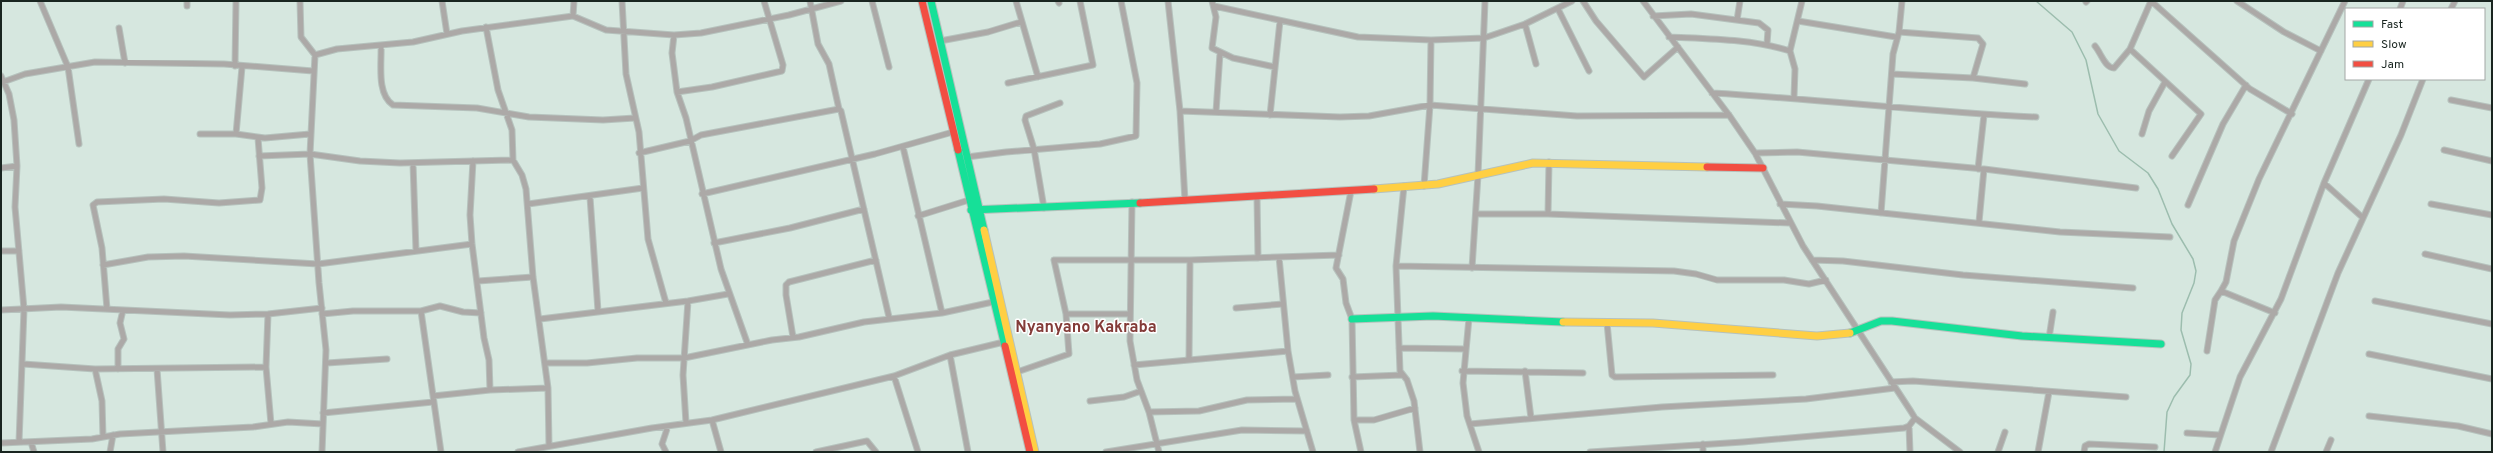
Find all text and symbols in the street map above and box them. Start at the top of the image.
legend [2345,8,2485,80]
text: Fast [2381,17,2403,33]
text: Slow [2381,37,2407,53]
text: Jam [2381,57,2404,73]
district label: Nyanyano Kakraba [1015,318,1157,338]

